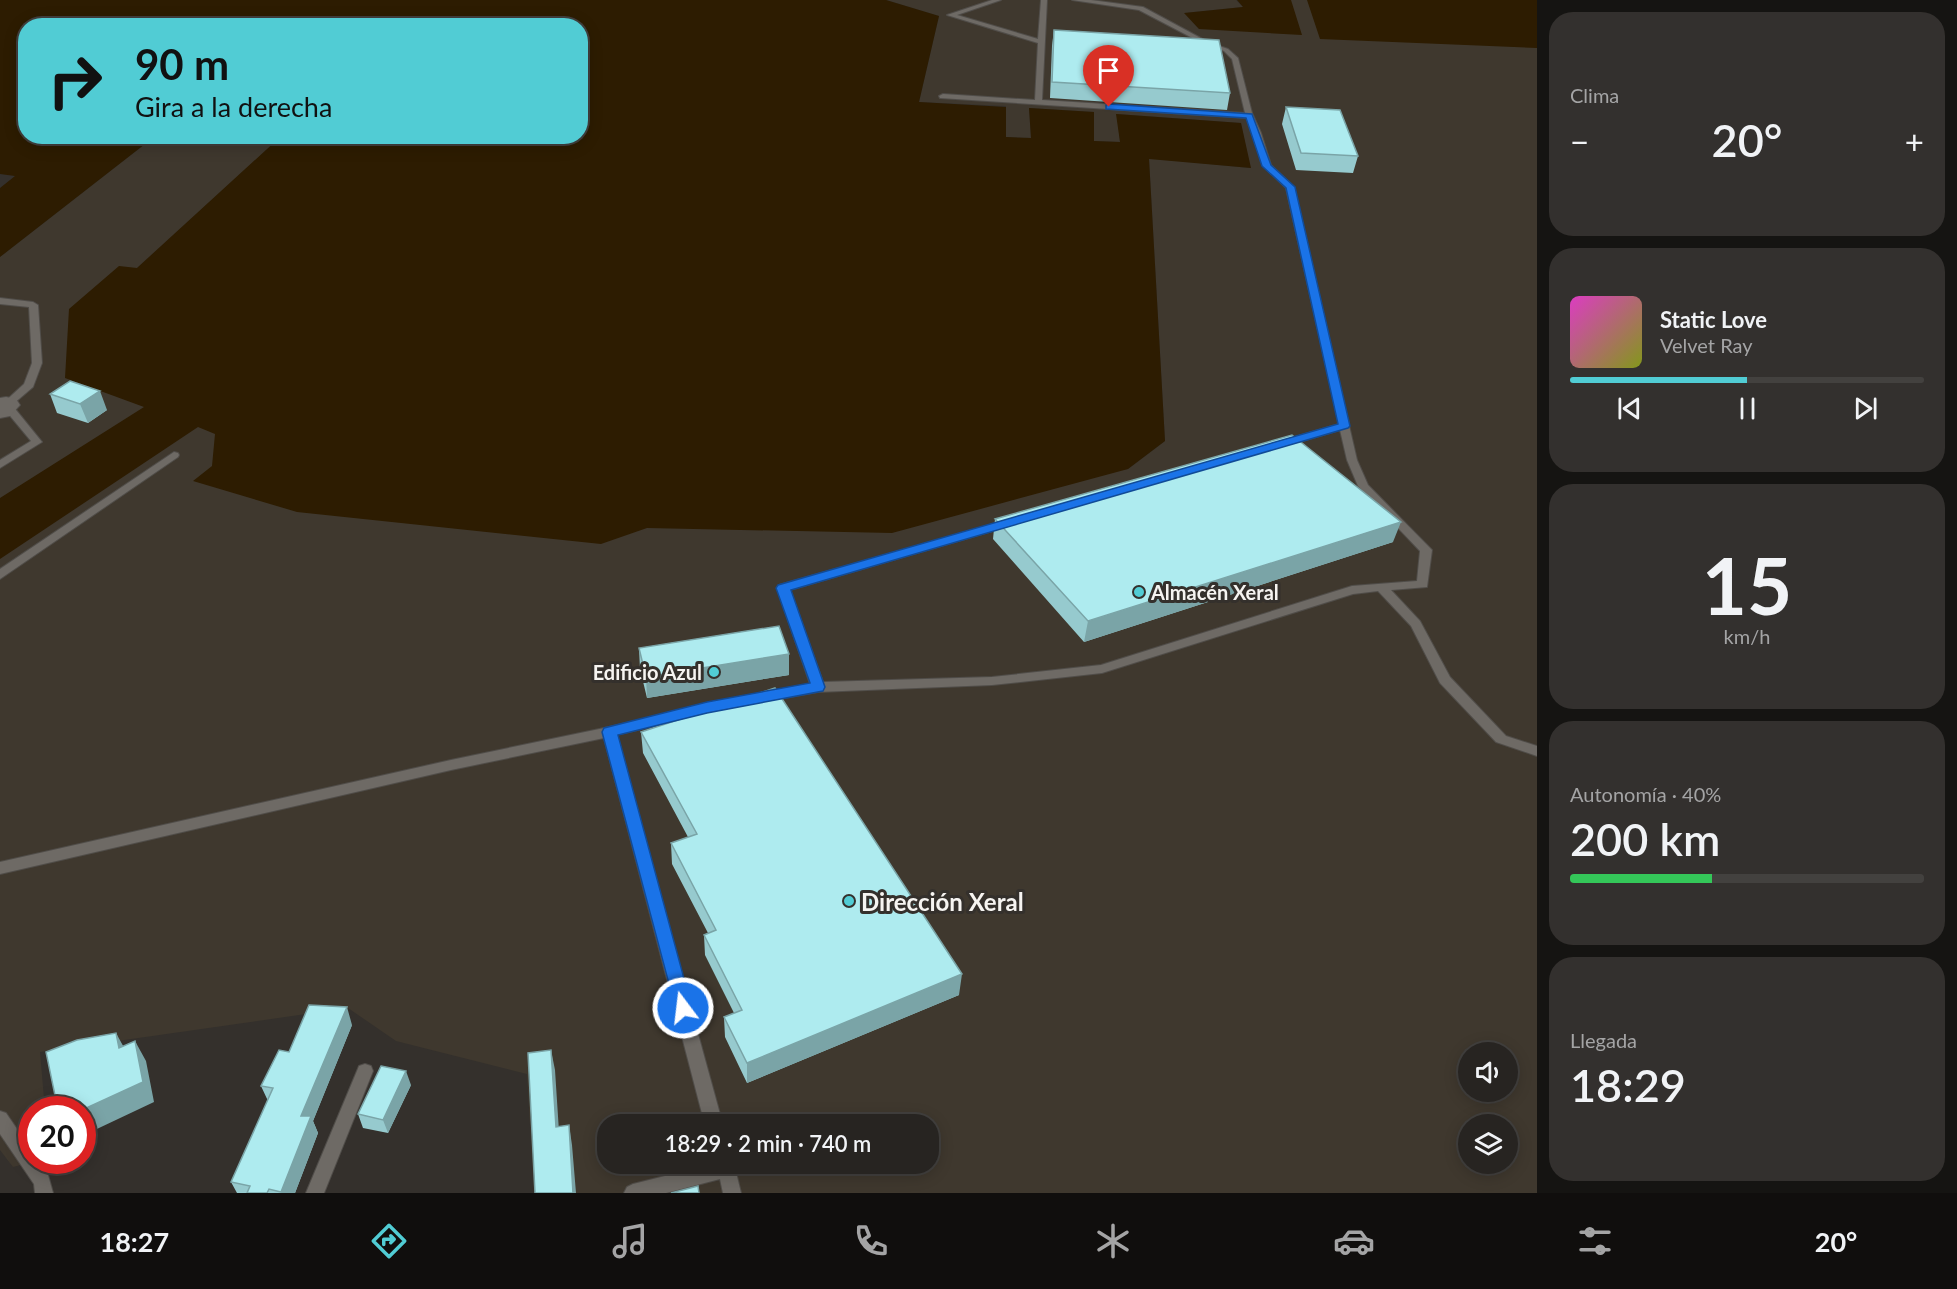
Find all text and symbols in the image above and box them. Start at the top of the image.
text: 90 m [135,39,229,89]
icon: right [36,42,114,120]
pin [1083,45,1134,107]
icon: arrive [1092,54,1125,87]
text: Clima [1570,83,1619,107]
text: Gira a la derecha [135,90,332,123]
text: 20° [1712,113,1782,167]
text: − [1570,121,1589,161]
text: + [1905,121,1924,161]
text: Static Love [1660,306,1767,333]
text: Velvet Ray [1660,333,1753,357]
icon: previous [1613,392,1646,425]
icon: pause [1731,392,1764,425]
icon: next [1849,392,1882,425]
text: 15 [1702,538,1792,632]
place label: Almacén Xeral [1150,580,1279,604]
marker: Almacén Xeral [1132,585,1146,599]
text: km/h [1724,624,1770,648]
place label: Edificio Azul [593,660,702,684]
marker: Edificio Azul [707,665,721,679]
text: Autonomía · 40% [1570,782,1721,806]
text: 200 km [1570,812,1720,866]
place label: Dirección Xeral [861,887,1024,916]
marker: Dirección Xeral [842,894,856,908]
position arrow [651,976,715,1040]
text: Llegada [1570,1028,1637,1052]
map controls [1458,1042,1518,1174]
button: sound [1458,1042,1518,1102]
text: 18:29 [1570,1058,1686,1112]
speed limit sign: 20 [18,1096,96,1174]
button: layers [1458,1114,1518,1174]
text: 18:29 · 2 min · 740 m [665,1130,871,1157]
icon: directions [368,1220,410,1262]
icon: music [609,1220,651,1262]
icon: phone [850,1220,892,1262]
icon: climate [1092,1220,1134,1262]
icon: car [1333,1220,1375,1262]
icon: filters [1574,1220,1616,1262]
text: 18:27 [100,1225,169,1258]
text: 20° [1815,1225,1857,1258]

